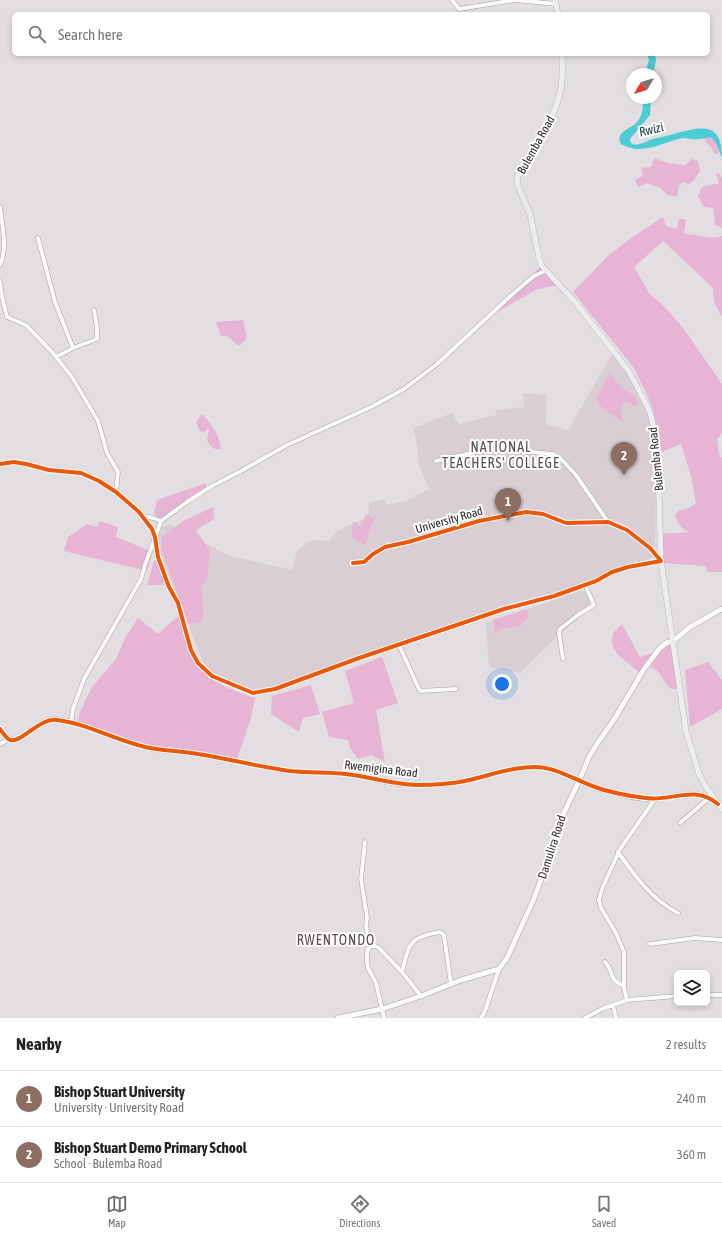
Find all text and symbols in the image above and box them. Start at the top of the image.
search box [12,12,710,56]
icon: search [26,23,48,45]
text: Search here [58,26,123,43]
north arrow [626,68,662,104]
street label: Bulemba Road [514,113,558,177]
water label: Rwizi [637,119,665,140]
street label: Bulemba Road [646,426,666,492]
district label: NATIONAL TEACHERS' COLLEGE [442,439,560,471]
pin: 2 [611,442,637,475]
pin: 1 [495,488,521,521]
street label: University Road [414,504,484,536]
your location [492,674,512,694]
street label: Rwemigina Road [344,758,418,780]
street label: Damulira Road [535,813,569,881]
district label: RWENTONDO [297,932,375,948]
map controls [674,970,710,1006]
button: layers [674,970,710,1006]
text: Nearby [16,1034,62,1054]
text: 2 results [666,1037,706,1052]
text: Bishop Stuart University [54,1083,185,1100]
text: 1 [26,1091,32,1106]
text: 240 m [677,1091,706,1106]
text: University · University Road [54,1100,184,1115]
text: Bishop Stuart Demo Primary School [54,1139,247,1156]
text: 2 [26,1147,32,1162]
text: 360 m [677,1147,706,1162]
text: School · Bulemba Road [54,1156,162,1171]
tab: Map [106,1193,128,1229]
tab: Directions [339,1193,380,1229]
tab: Saved [592,1193,616,1229]

